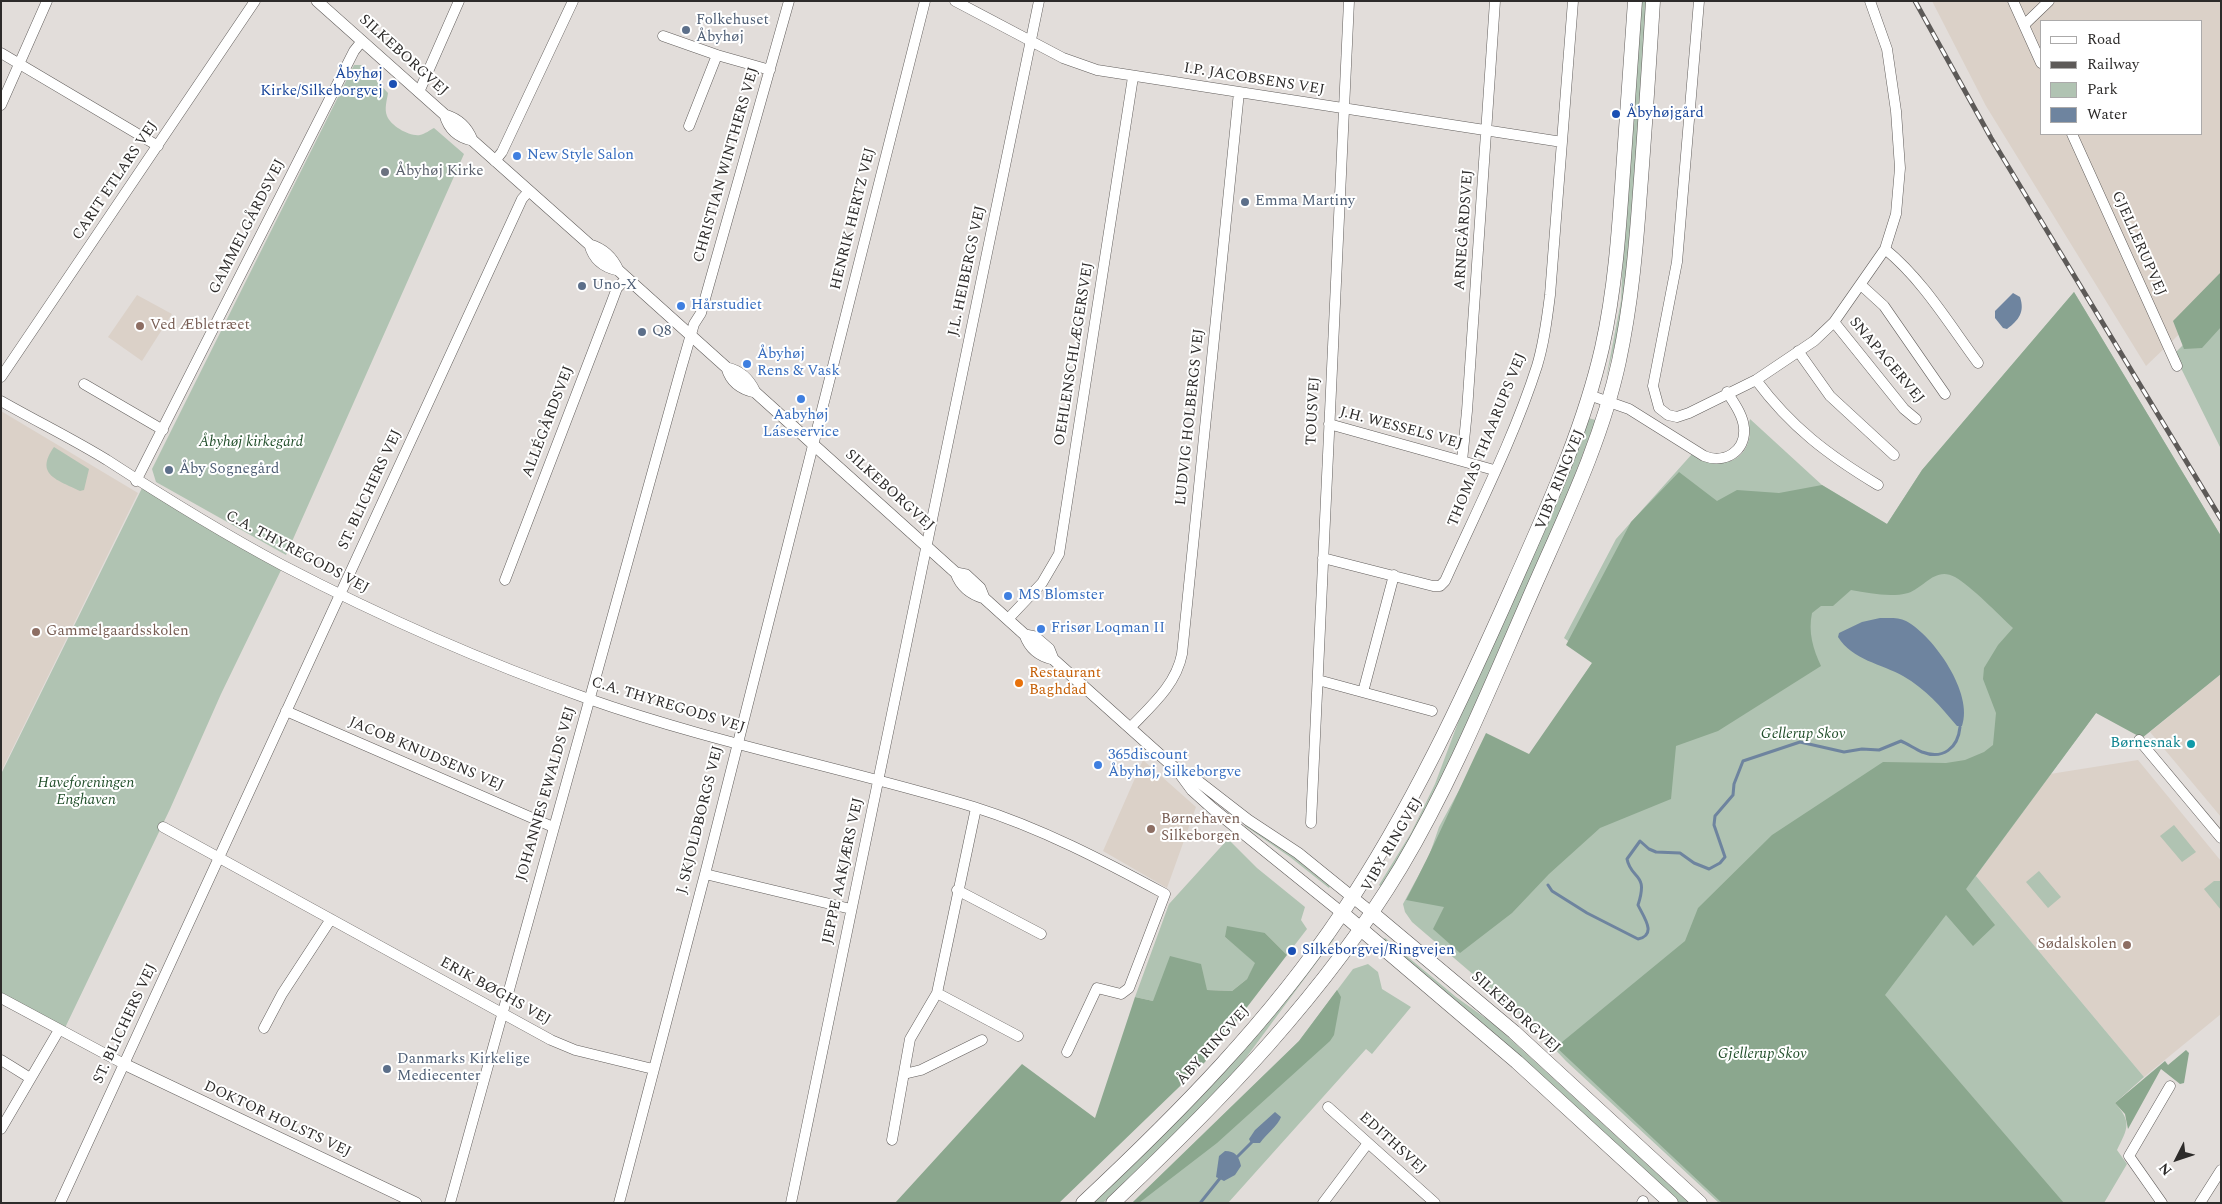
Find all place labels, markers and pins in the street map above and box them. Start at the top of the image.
place label: Folkehuset Åbyhøj [696,12,769,47]
marker: Folkehuset Åbyhøj [680,24,692,36]
place label: Åbyhøj Kirke/Silkeborgvej [260,66,383,101]
marker: Åbyhøj Kirke/Silkeborgvej [387,78,399,90]
place label: Åbyhøjgård [1626,105,1704,123]
marker: Åbyhøjgård [1610,108,1622,120]
place label: New Style Salon [527,147,634,165]
marker: New Style Salon [511,150,523,162]
place label: Åbyhøj Kirke [395,163,483,181]
marker: Åbyhøj Kirke [379,166,391,178]
place label: Emma Martiny [1255,193,1355,211]
marker: Emma Martiny [1239,196,1251,208]
place label: Uno-X [592,277,637,295]
marker: Uno-X [576,280,588,292]
place label: Hårstudiet [691,297,762,315]
marker: Hårstudiet [675,300,687,312]
place label: Ved Æbletræet [150,317,250,335]
marker: Ved Æbletræet [134,320,146,332]
place label: Q8 [652,323,672,341]
marker: Q8 [636,326,648,338]
place label: Åbyhøj Rens & Vask [757,346,840,381]
marker: Åbyhøj Rens & Vask [741,358,753,370]
marker: Aabyhøj Láseservice [795,393,807,405]
place label: Aabyhøj Láseservice [763,407,839,442]
place label: Åby Sognegård [179,461,279,479]
marker: Åby Sognegård [163,464,175,476]
place label: MS Blomster [1018,587,1104,605]
marker: MS Blomster [1002,590,1014,602]
place label: Frisør Loqman II [1051,620,1165,638]
place label: Gammelgaardsskolen [46,623,189,641]
marker: Frisør Loqman II [1035,623,1047,635]
marker: Gammelgaardsskolen [30,626,42,638]
place label: Restaurant Baghdad [1029,665,1101,700]
marker: Restaurant Baghdad [1013,677,1025,689]
place label: Børnesnak [2110,735,2181,753]
marker: Børnesnak [2185,738,2197,750]
place label: 365discount Åbyhøj, Silkeborgve [1108,747,1241,782]
marker: 365discount Åbyhøj, Silkeborgve [1092,759,1104,771]
place label: Børnehaven Silkeborgen [1161,811,1240,846]
marker: Børnehaven Silkeborgen [1145,823,1157,835]
place label: Sødalskolen [2037,936,2117,954]
marker: Sødalskolen [2121,939,2133,951]
place label: Silkeborgvej/Ringvejen [1302,942,1455,960]
marker: Silkeborgvej/Ringvejen [1286,945,1298,957]
place label: Danmarks Kirkelige Mediecenter [397,1051,530,1086]
marker: Danmarks Kirkelige Mediecenter [381,1063,393,1075]

